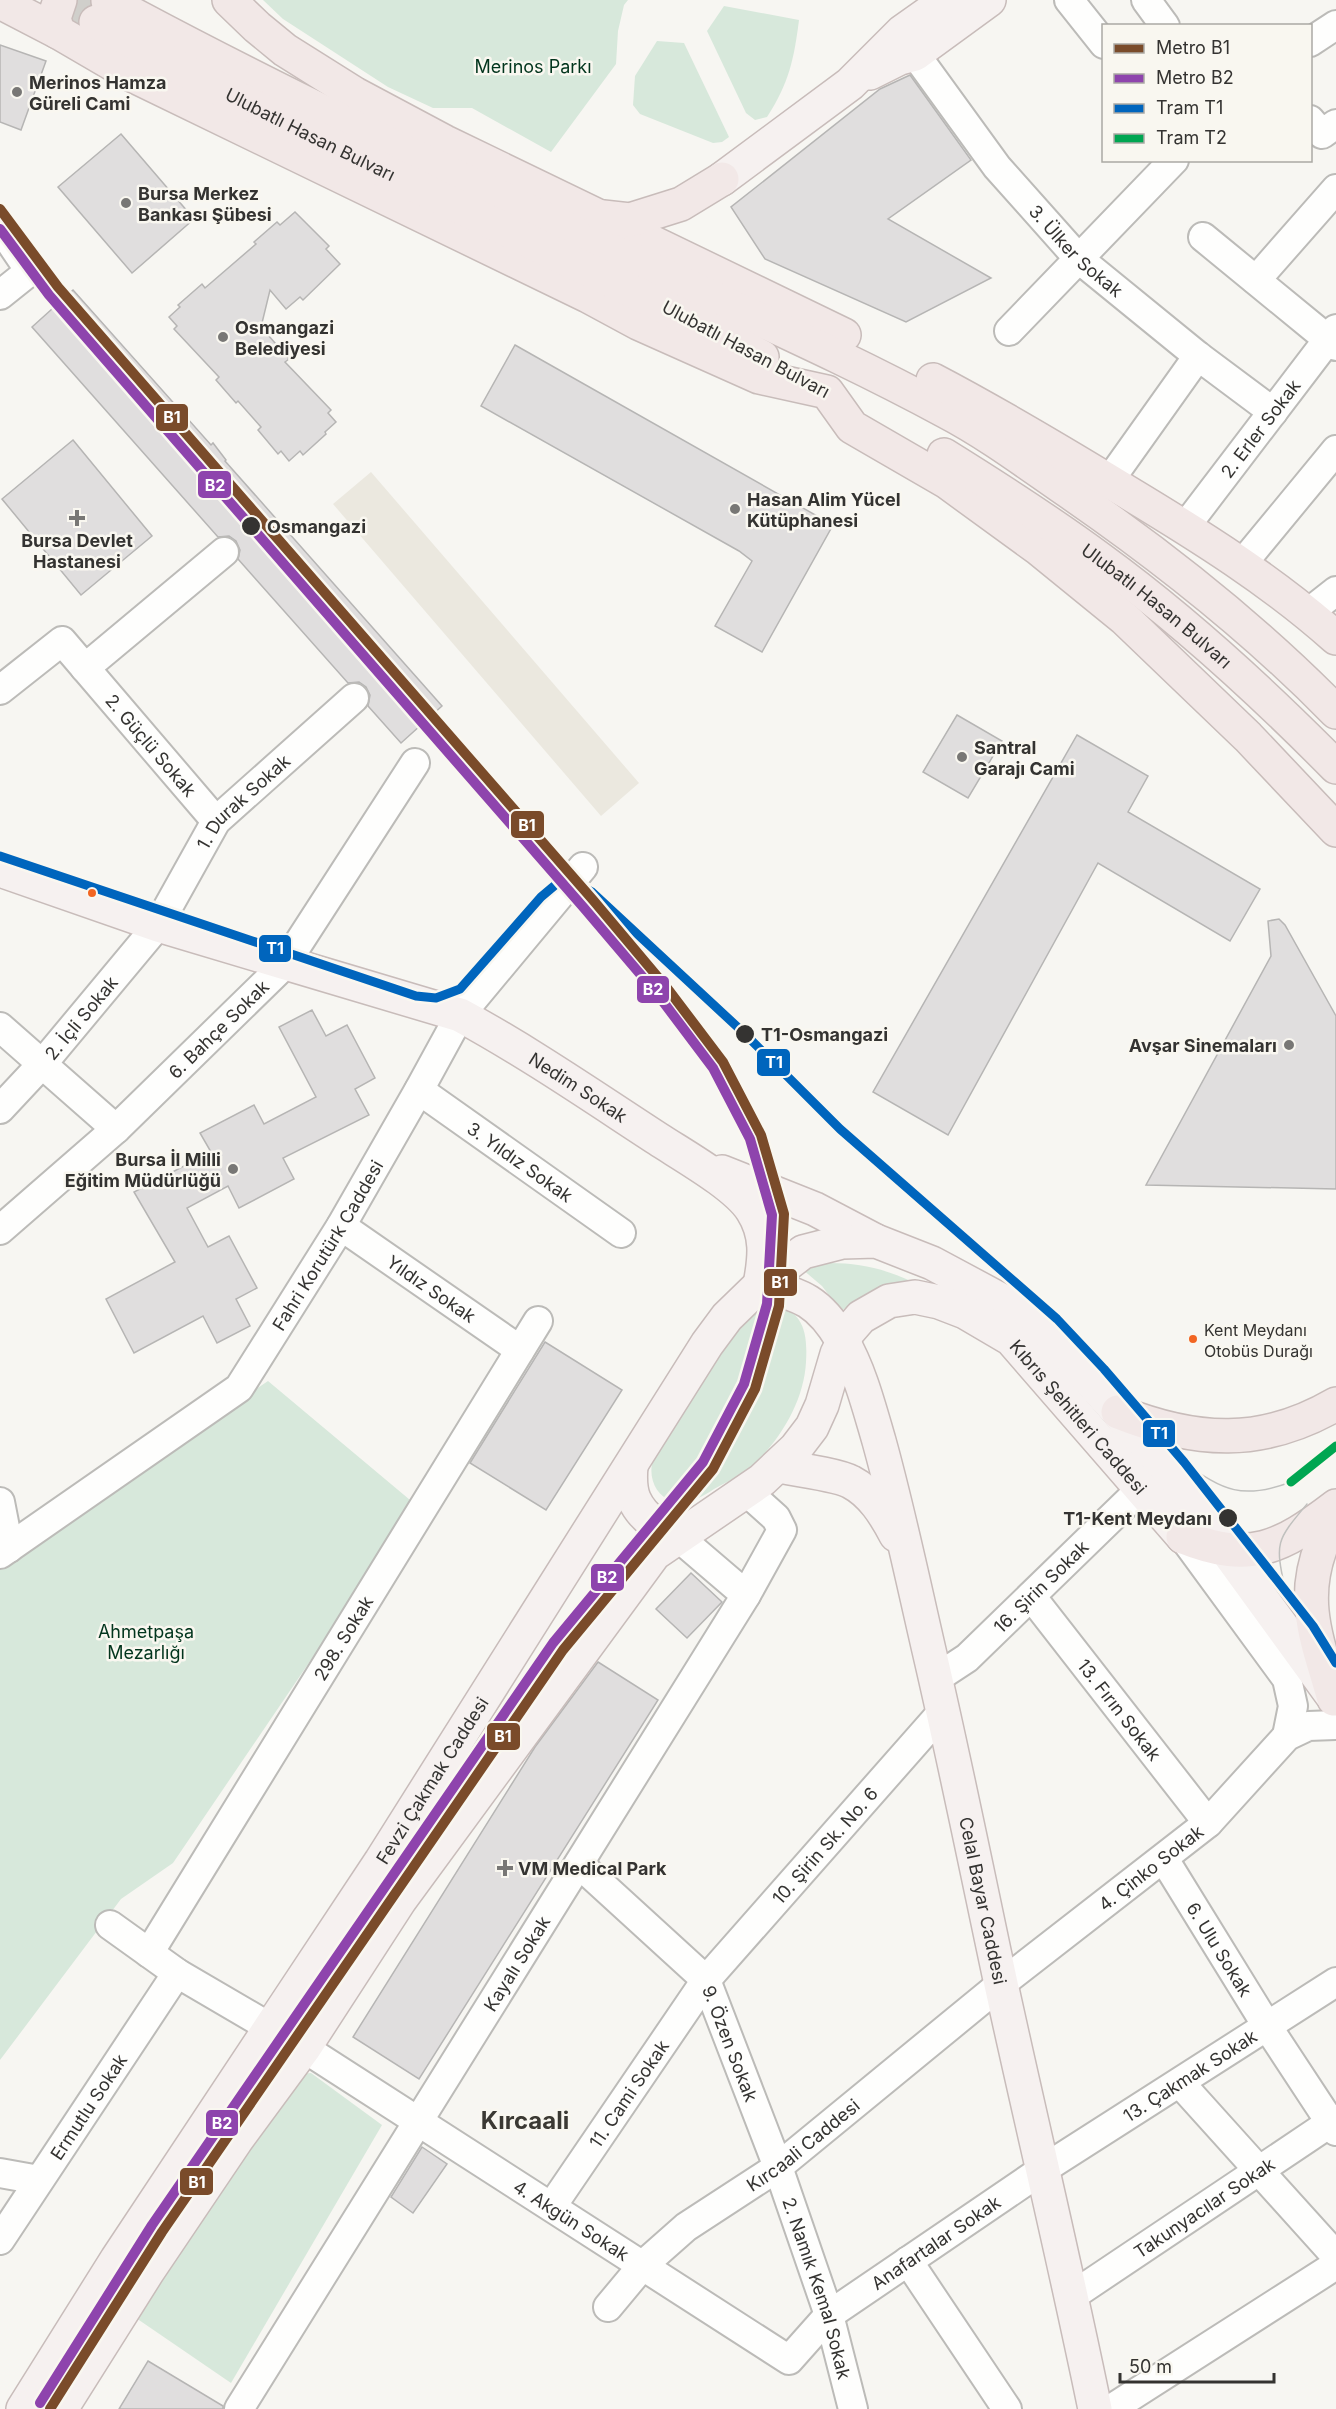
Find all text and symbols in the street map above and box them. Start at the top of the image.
legend [1102,24,1312,162]
text: Metro B1 [1156,37,1230,58]
park label: Merinos Parkı [474,56,592,77]
text: Metro B2 [1156,67,1234,88]
place label: Merinos Hamza Güreli Cami [29,72,167,114]
street label: Ulubatlı Hasan Bulvarı [222,83,399,185]
marker: Merinos Hamza Güreli Cami [10,85,24,99]
text: Tram T1 [1156,97,1223,118]
text: Tram T2 [1156,127,1227,148]
place label: Bursa Merkez Bankası Şübesi [138,183,272,225]
marker: Bursa Merkez Bankası Şübesi [119,196,133,210]
street label: 3. Ülker Sokak [1025,200,1127,301]
street label: Ulubatlı Hasan Bulvarı [659,296,833,402]
place label: Osmangazi Belediyesi [235,317,334,359]
marker: Osmangazi Belediyesi [216,330,230,344]
street label: 2. Erler Sokak [1216,375,1304,482]
line badge: B1 [155,403,189,432]
text: B1 [163,407,181,427]
line badge: B2 [197,470,232,499]
text: B2 [205,475,225,495]
place label: Hasan Alim Yücel Kütüphanesi [747,489,901,531]
marker: Hasan Alim Yücel Kütüphanesi [728,502,742,516]
marker: Bursa Devlet Hastanesi [68,509,86,527]
marker: Osmangazi [240,515,262,537]
place label: Osmangazi [267,516,366,537]
place label: Bursa Devlet Hastanesi [21,530,133,572]
street label: Ulubatlı Hasan Bulvarı [1078,539,1236,672]
street label: 2. Güçlü Sokak [101,690,201,801]
place label: Santral Garajı Cami [974,737,1075,779]
street label: 1. Durak Sokak [192,750,294,853]
marker: Santral Garajı Cami [955,750,969,764]
line badge: B1 [510,810,545,839]
text: B1 [518,815,536,835]
unlabelled marker [86,887,98,899]
line badge: T1 [258,934,292,963]
text: T1 [266,938,284,958]
street label: 2. İçli Sokak [40,972,122,1064]
street label: 6. Bahçe Sokak [164,975,273,1082]
line badge: B2 [636,975,670,1004]
text: B2 [643,979,663,999]
marker: T1-Osmangazi [734,1023,756,1045]
place label: T1-Osmangazi [761,1024,888,1045]
place label: Avşar Sinemaları [1129,1035,1277,1056]
marker: Avşar Sinemaları [1282,1038,1296,1052]
street label: Nedim Sokak [525,1048,631,1126]
line badge: T1 [756,1048,791,1077]
text: T1 [765,1052,783,1072]
street label: 3. Yıldız Sokak [464,1117,577,1206]
place label: Bursa İl Milli Eğitim Müdürlüğü [65,1149,221,1191]
street label: Fahri Korutürk Caddesi [268,1156,387,1334]
marker: Bursa İl Milli Eğitim Müdürlüğü [226,1162,240,1176]
street label: Yıldız Sokak [383,1251,480,1327]
line badge: B1 [763,1268,798,1297]
text: B1 [771,1272,789,1292]
place label: Kent Meydanı Otobüs Durağı [1204,1320,1313,1361]
marker: Kent Meydanı Otobüs Durağı [1187,1333,1199,1345]
street label: Kıbrıs Şehitleri Caddesi [1006,1335,1151,1498]
line badge: T1 [1142,1419,1176,1448]
text: T1 [1150,1423,1168,1443]
marker: T1-Kent Meydanı [1217,1507,1239,1529]
place label: T1-Kent Meydanı [1063,1508,1212,1529]
street label: 16. Şirin Sokak [989,1536,1092,1637]
line badge: B2 [590,1563,625,1592]
text: B2 [597,1567,617,1587]
street label: 298. Sokak [309,1592,377,1684]
park label: Ahmetpaşa Mezarlığı [98,1621,194,1663]
street label: 13. Fırın Sokak [1074,1655,1166,1764]
street label: Fevzi Çakmak Caddesi [371,1693,492,1868]
line badge: B1 [486,1722,521,1751]
text: B1 [494,1726,512,1746]
street label: 10. Şirin Sk. No. 6 [768,1782,882,1908]
street label: Celal Bayar Caddesi [956,1815,1011,1986]
street label: 4. Çinko Sokak [1094,1820,1207,1915]
place label: VM Medical Park [518,1858,667,1879]
marker: VM Medical Park [496,1859,514,1877]
street label: 6. Ulu Sokak [1183,1898,1257,2000]
street label: Kayalı Sokak [479,1912,554,2015]
street label: 9. Özen Sokak [699,1982,762,2105]
street label: 13. Çakmak Sokak [1119,2025,1261,2126]
street label: 11. Cami Sokak [585,2036,673,2151]
street label: Ermutlu Sokak [46,2050,131,2164]
street label: Kırcaali Caddesi [742,2094,863,2195]
district label: Kırcaali [481,2106,569,2135]
line badge: B2 [205,2109,239,2137]
text: B2 [212,2113,232,2133]
street label: Takunyacılar Sokak [1130,2153,1278,2262]
line badge: B1 [179,2167,214,2196]
text: B1 [188,2172,206,2192]
street label: 4. Akgün Sokak [510,2175,633,2265]
street label: Anafartalar Sokak [867,2191,1004,2294]
street label: 2. Namık Kemal Sokak [779,2195,855,2381]
scale bar [1120,2346,1274,2384]
text: 50 m [1129,2356,1172,2377]

